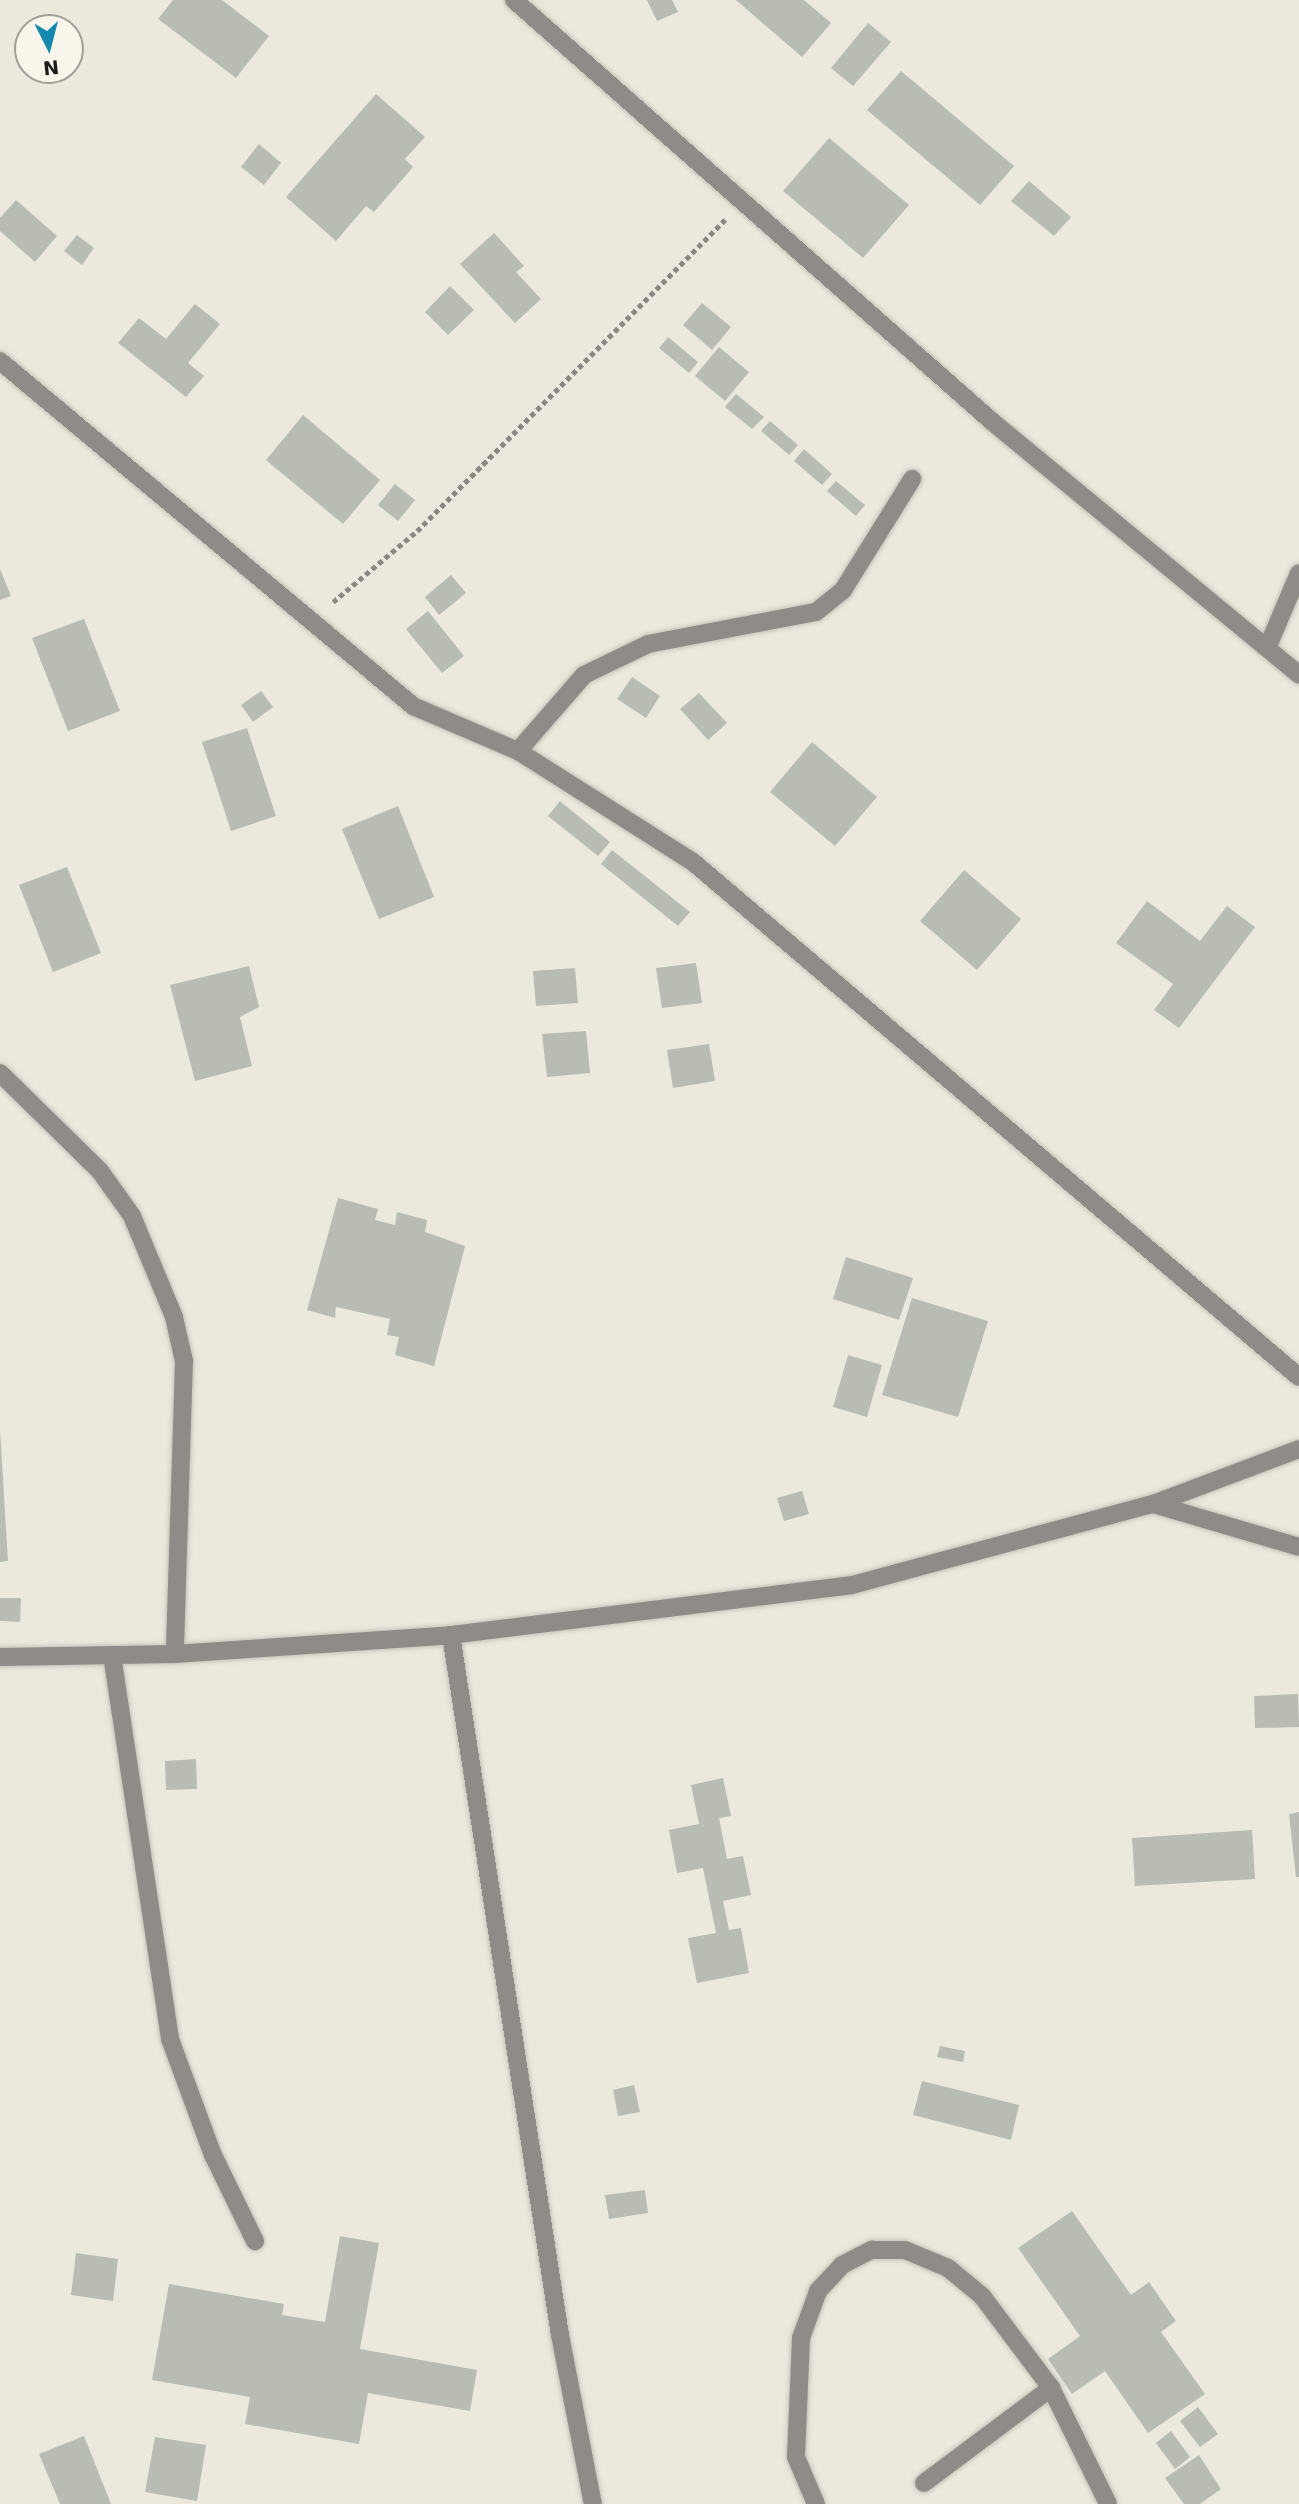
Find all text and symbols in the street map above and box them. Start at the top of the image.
north arrow [14,14,84,84]
text: N [42,56,60,80]

